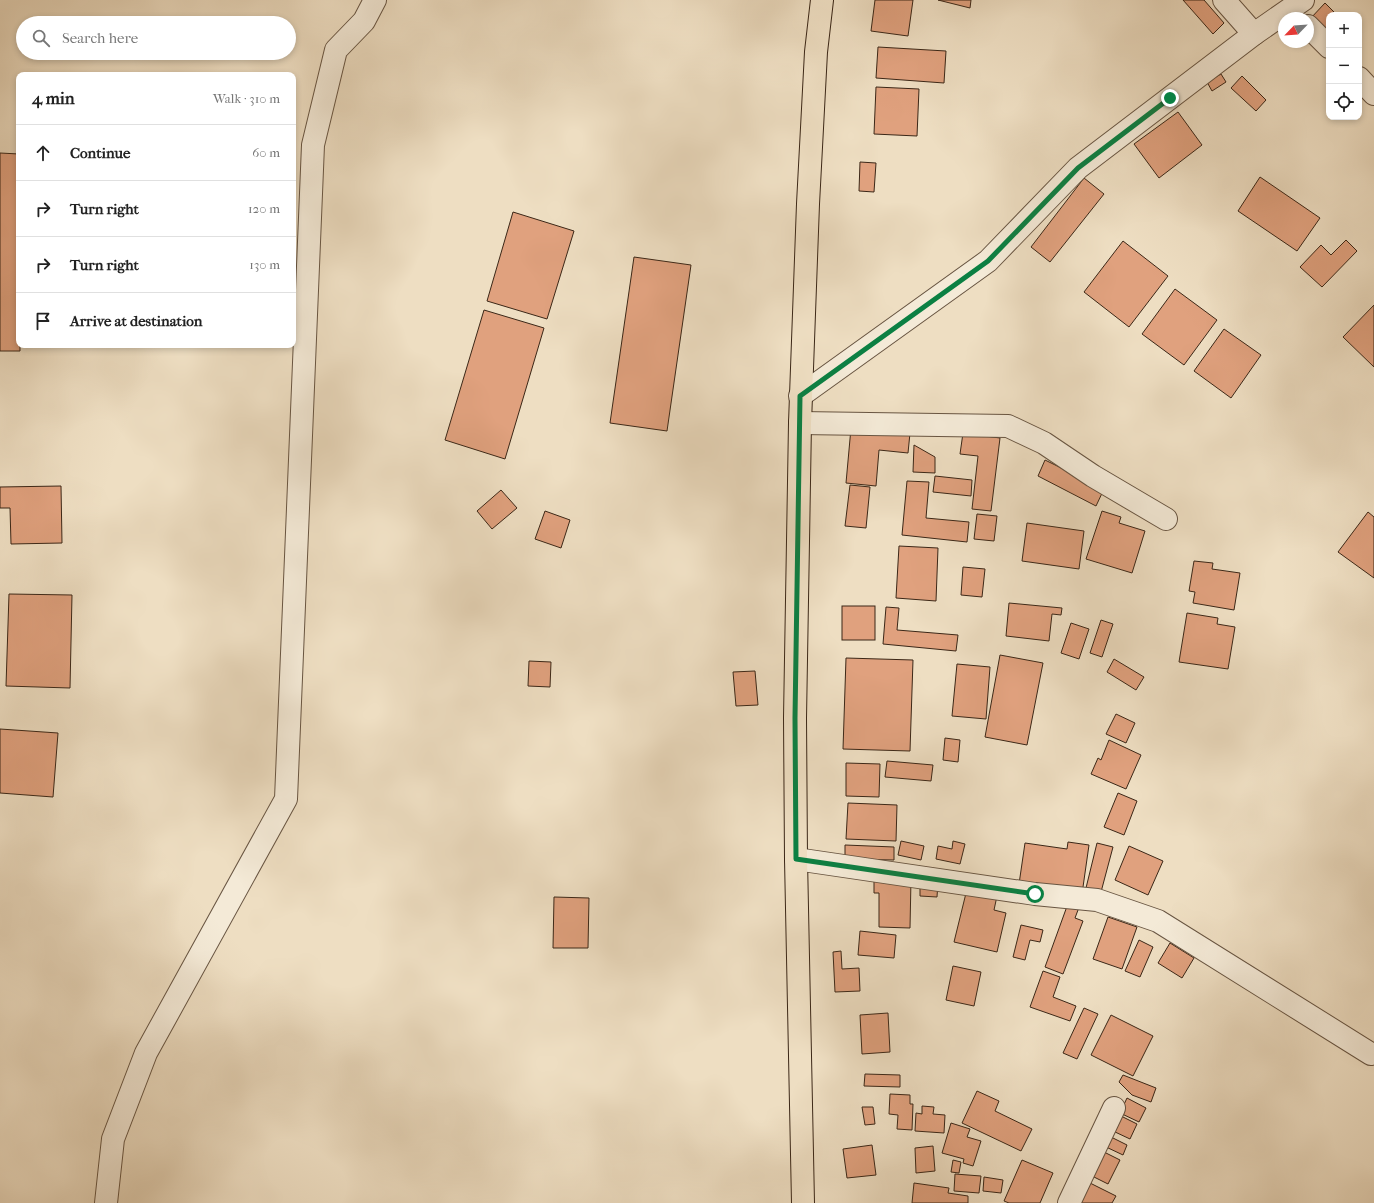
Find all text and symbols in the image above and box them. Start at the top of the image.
north arrow [1278,12,1314,48]
map controls [1326,12,1362,120]
button: + [1326,12,1362,48]
search box [16,16,296,60]
icon: search [30,27,52,49]
text: Search here [62,29,138,47]
button: − [1326,48,1362,84]
button: locate [1326,84,1362,120]
text: 4 min [32,88,75,108]
route end [1161,89,1179,107]
text: Walk · 310 m [213,91,280,106]
icon: ahead [32,142,54,164]
text: Continue [70,144,130,162]
text: 60 m [252,145,280,160]
icon: right [32,198,54,220]
text: Turn right [70,200,139,218]
text: 120 m [248,201,280,216]
icon: right [32,254,54,276]
text: Turn right [70,256,139,274]
text: 130 m [249,257,280,272]
icon: arrive [32,310,54,332]
text: Arrive at destination [70,312,202,330]
route start [1026,885,1044,903]

